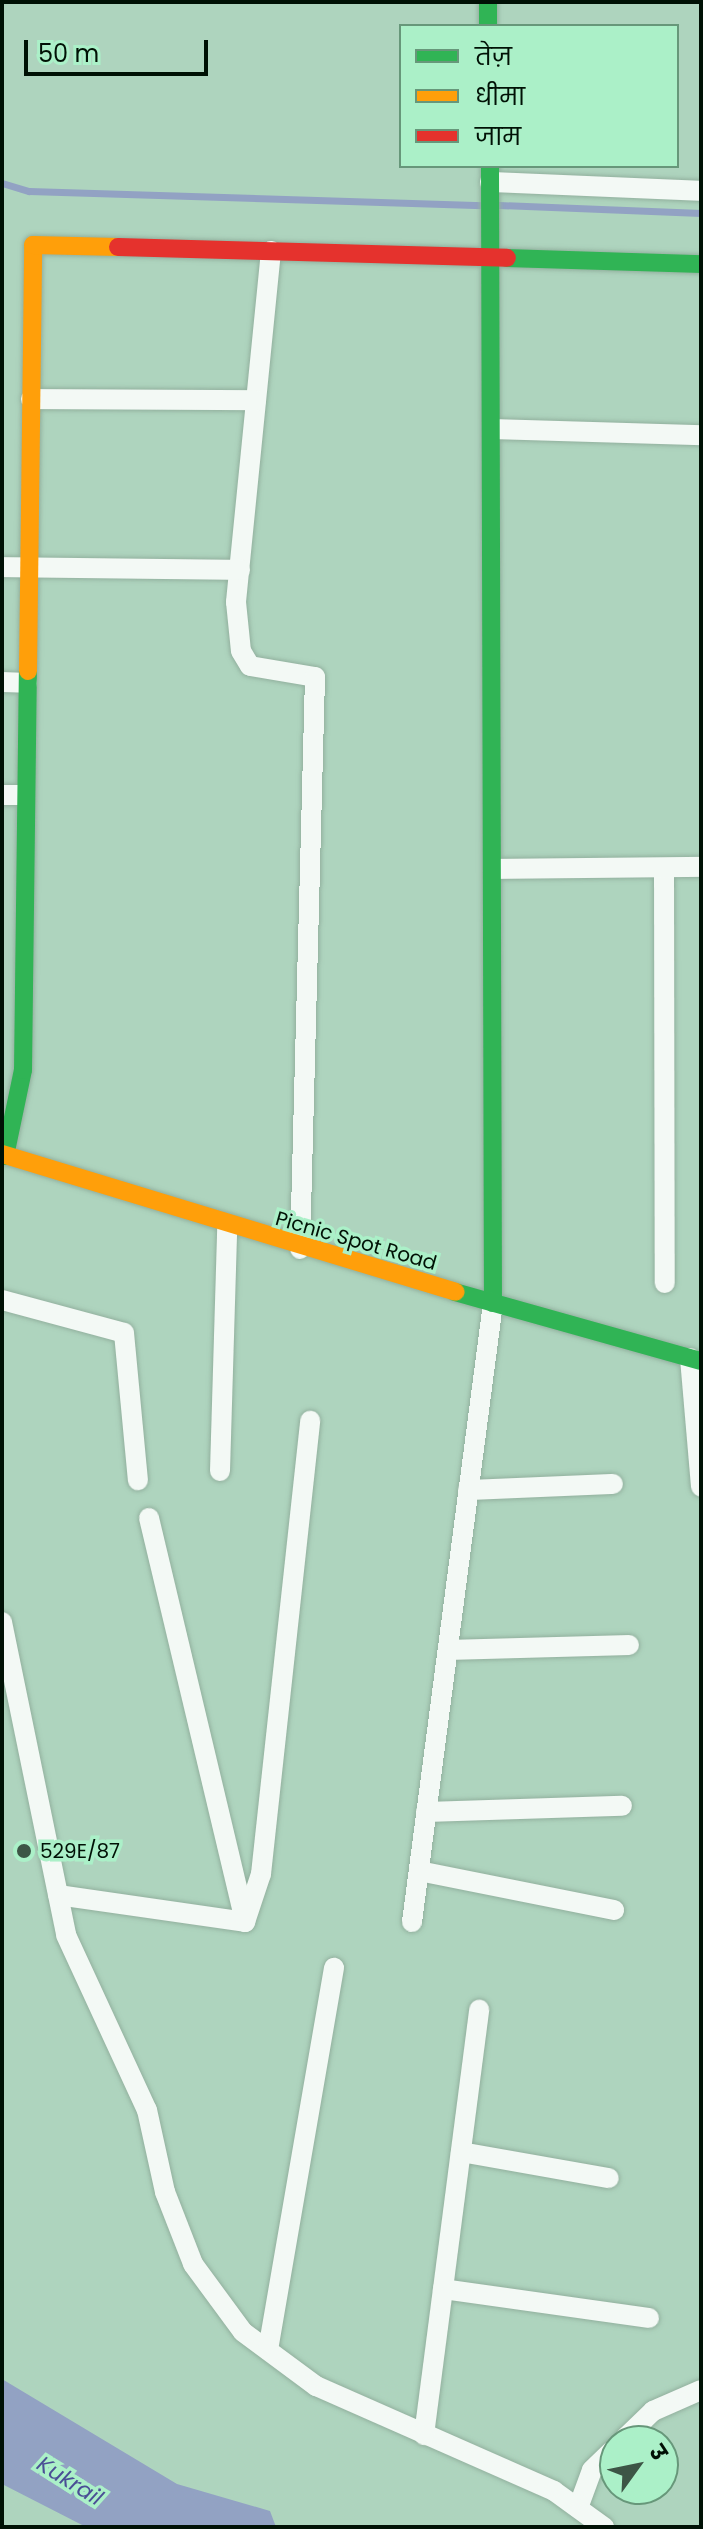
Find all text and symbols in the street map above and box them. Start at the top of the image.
scale bar [28,24,212,74]
legend [399,24,679,168]
text: 50 m [38,37,99,70]
text: तेज़ [475,40,512,73]
text: धीमा [475,80,525,113]
text: जाम [475,120,521,153]
street label: Picnic Spot Road [273,1207,439,1275]
place label: 529E/87 [40,1839,120,1863]
marker: 529E/87 [15,1842,33,1860]
north arrow [599,2425,679,2505]
text: उ [641,2439,674,2466]
water label: Kukrail [32,2451,108,2511]

